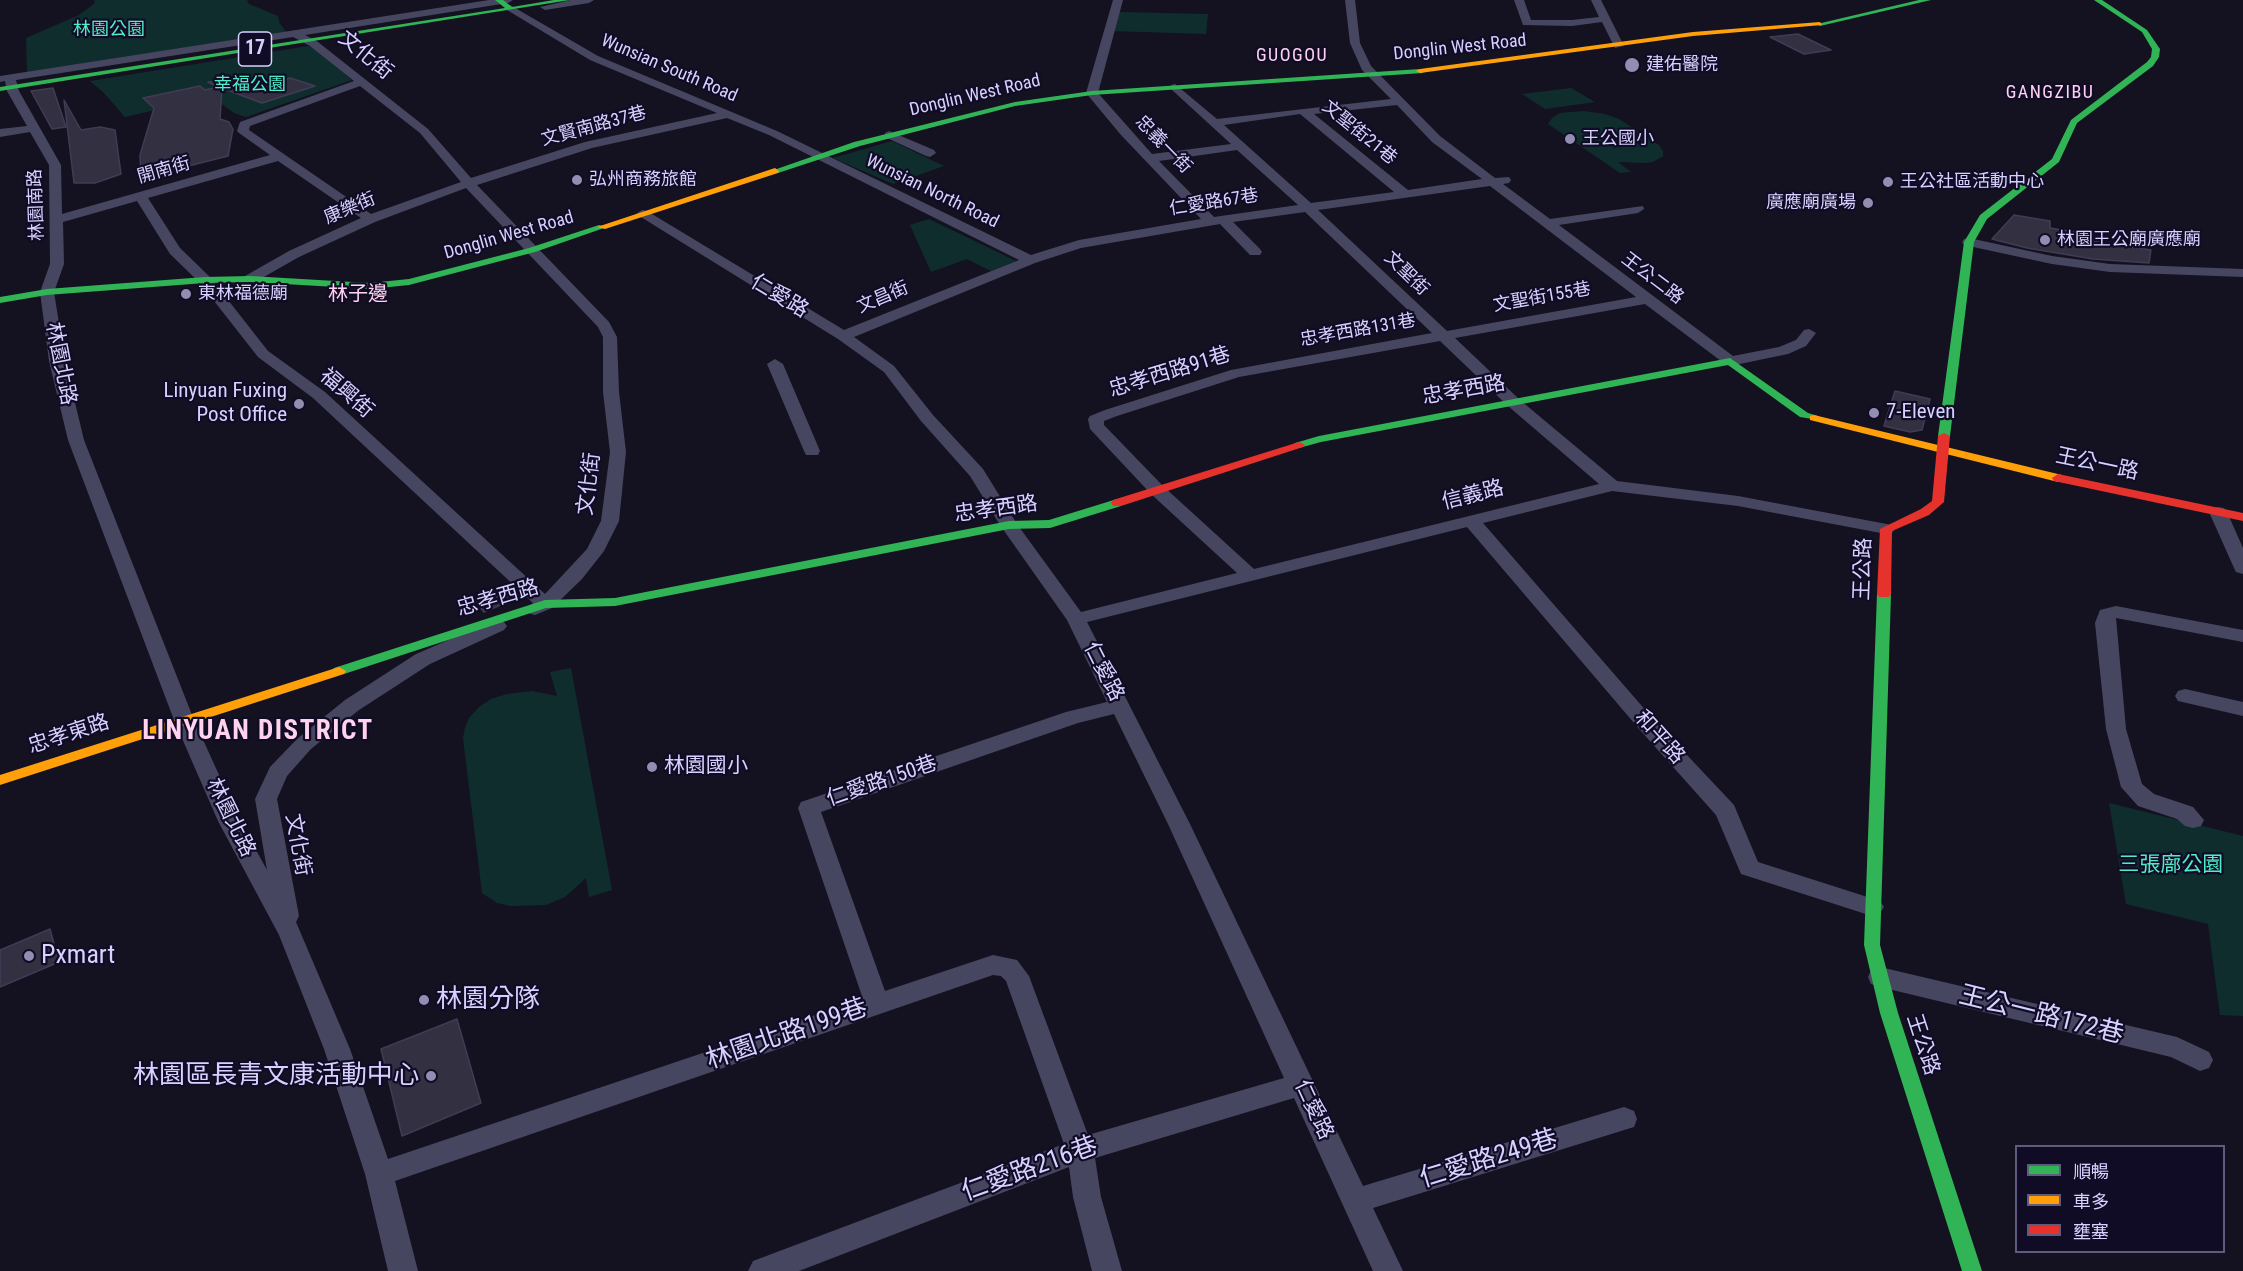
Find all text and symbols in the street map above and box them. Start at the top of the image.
park label: 林園公園 [73,19,145,41]
street label: 文化街 [333,26,397,86]
street label: Donglin West Road [1392,30,1528,66]
street label: Wunsian South Road [598,31,740,107]
road number: 17 [238,32,272,66]
district label: GUOGOU [1256,45,1328,67]
place label: 建佑醫院 [1646,54,1718,76]
marker: 建佑醫院 [1623,56,1641,74]
street label: Donglin West Road [907,70,1043,122]
park label: 幸福公園 [214,74,286,96]
district label: GANGZIBU [2006,82,2094,104]
street label: 文聖街21巷 [1317,96,1401,170]
street label: 文賢南路37巷 [539,103,649,151]
street label: 忠義一街 [1130,112,1196,178]
place label: 王公國小 [1582,128,1654,150]
marker: 王公國小 [1563,132,1577,146]
street label: Wunsian North Road [862,150,1002,234]
street label: 開南街 [135,153,193,189]
street label: 林園南路 [25,169,49,241]
place label: 弘州商務旅館 [589,169,697,191]
place label: 王公社區活動中心 [1900,171,2044,193]
marker: 弘州商務旅館 [570,173,584,187]
marker: 王公社區活動中心 [1881,175,1895,189]
street label: 仁愛路67巷 [1168,185,1260,221]
street label: 康樂街 [321,189,379,229]
place label: 廣應廟廣場 [1766,192,1856,214]
marker: 廣應廟廣場 [1861,196,1875,210]
street label: Donglin West Road [442,207,576,265]
place label: 林園王公廟廣應廟 [2057,229,2201,251]
marker: 林園王公廟廣應廟 [2038,233,2052,247]
street label: 文聖街 [1379,247,1433,301]
street label: 王公二路 [1617,249,1687,309]
street label: 仁愛路 [746,270,812,324]
street label: 文昌街 [854,278,912,318]
street label: 文聖街155巷 [1492,279,1592,317]
place label: 東林福德廟 [198,283,288,305]
district label: 林子邊 [328,283,388,307]
marker: 東林福德廟 [179,287,193,301]
street label: 忠孝西路131巷 [1299,310,1417,352]
street label: 林園北路 [40,320,80,408]
street label: 忠孝西路91巷 [1106,343,1234,403]
street label: 福興街 [314,364,378,424]
street label: 忠孝西路 [1420,371,1508,411]
place label: Linyuan Fuxing Post Office [163,379,287,429]
marker: Linyuan Fuxing Post Office [292,397,306,411]
place label: 7-Eleven [1886,400,1955,426]
marker: 7-Eleven [1867,406,1881,420]
street label: 王公一路 [2053,444,2141,486]
street label: 文化街 [574,451,606,517]
street label: 信義路 [1439,476,1507,516]
street label: 忠孝西路 [953,492,1039,528]
street label: 王公路 [1850,537,1878,601]
street label: 忠孝西路 [454,575,542,623]
street label: 仁愛路 [1077,638,1129,706]
street label: 和平路 [1629,706,1689,770]
street label: 忠孝東路 [25,710,113,760]
district label: LINYUAN DISTRICT [142,716,374,748]
street label: 仁愛路150巷 [823,751,941,813]
place label: 林園國小 [664,754,748,780]
marker: 林園國小 [645,760,659,774]
street label: 林園北路 [200,775,260,861]
street label: 文化街 [279,812,315,878]
park label: 三張廍公園 [2119,853,2223,879]
place label: Pxmart [41,940,115,972]
marker: Pxmart [22,949,36,963]
street label: 王公一路172巷 [1955,980,2127,1052]
place label: 林園分隊 [436,984,540,1016]
marker: 林園分隊 [417,993,431,1007]
street label: 林園北路199巷 [702,993,872,1077]
street label: 王公路 [1900,1011,1944,1079]
place label: 林園區長青文康活動中心 [133,1060,419,1092]
marker: 林園區長青文康活動中心 [424,1069,438,1083]
street label: 仁愛路 [1288,1076,1338,1144]
street label: 仁愛路249巷 [1416,1124,1562,1196]
street label: 仁愛路216巷 [958,1131,1102,1209]
legend [2015,1145,2225,1253]
text: 順暢 [2073,1161,2109,1182]
text: 車多 [2073,1191,2109,1212]
text: 壅塞 [2073,1221,2109,1242]

